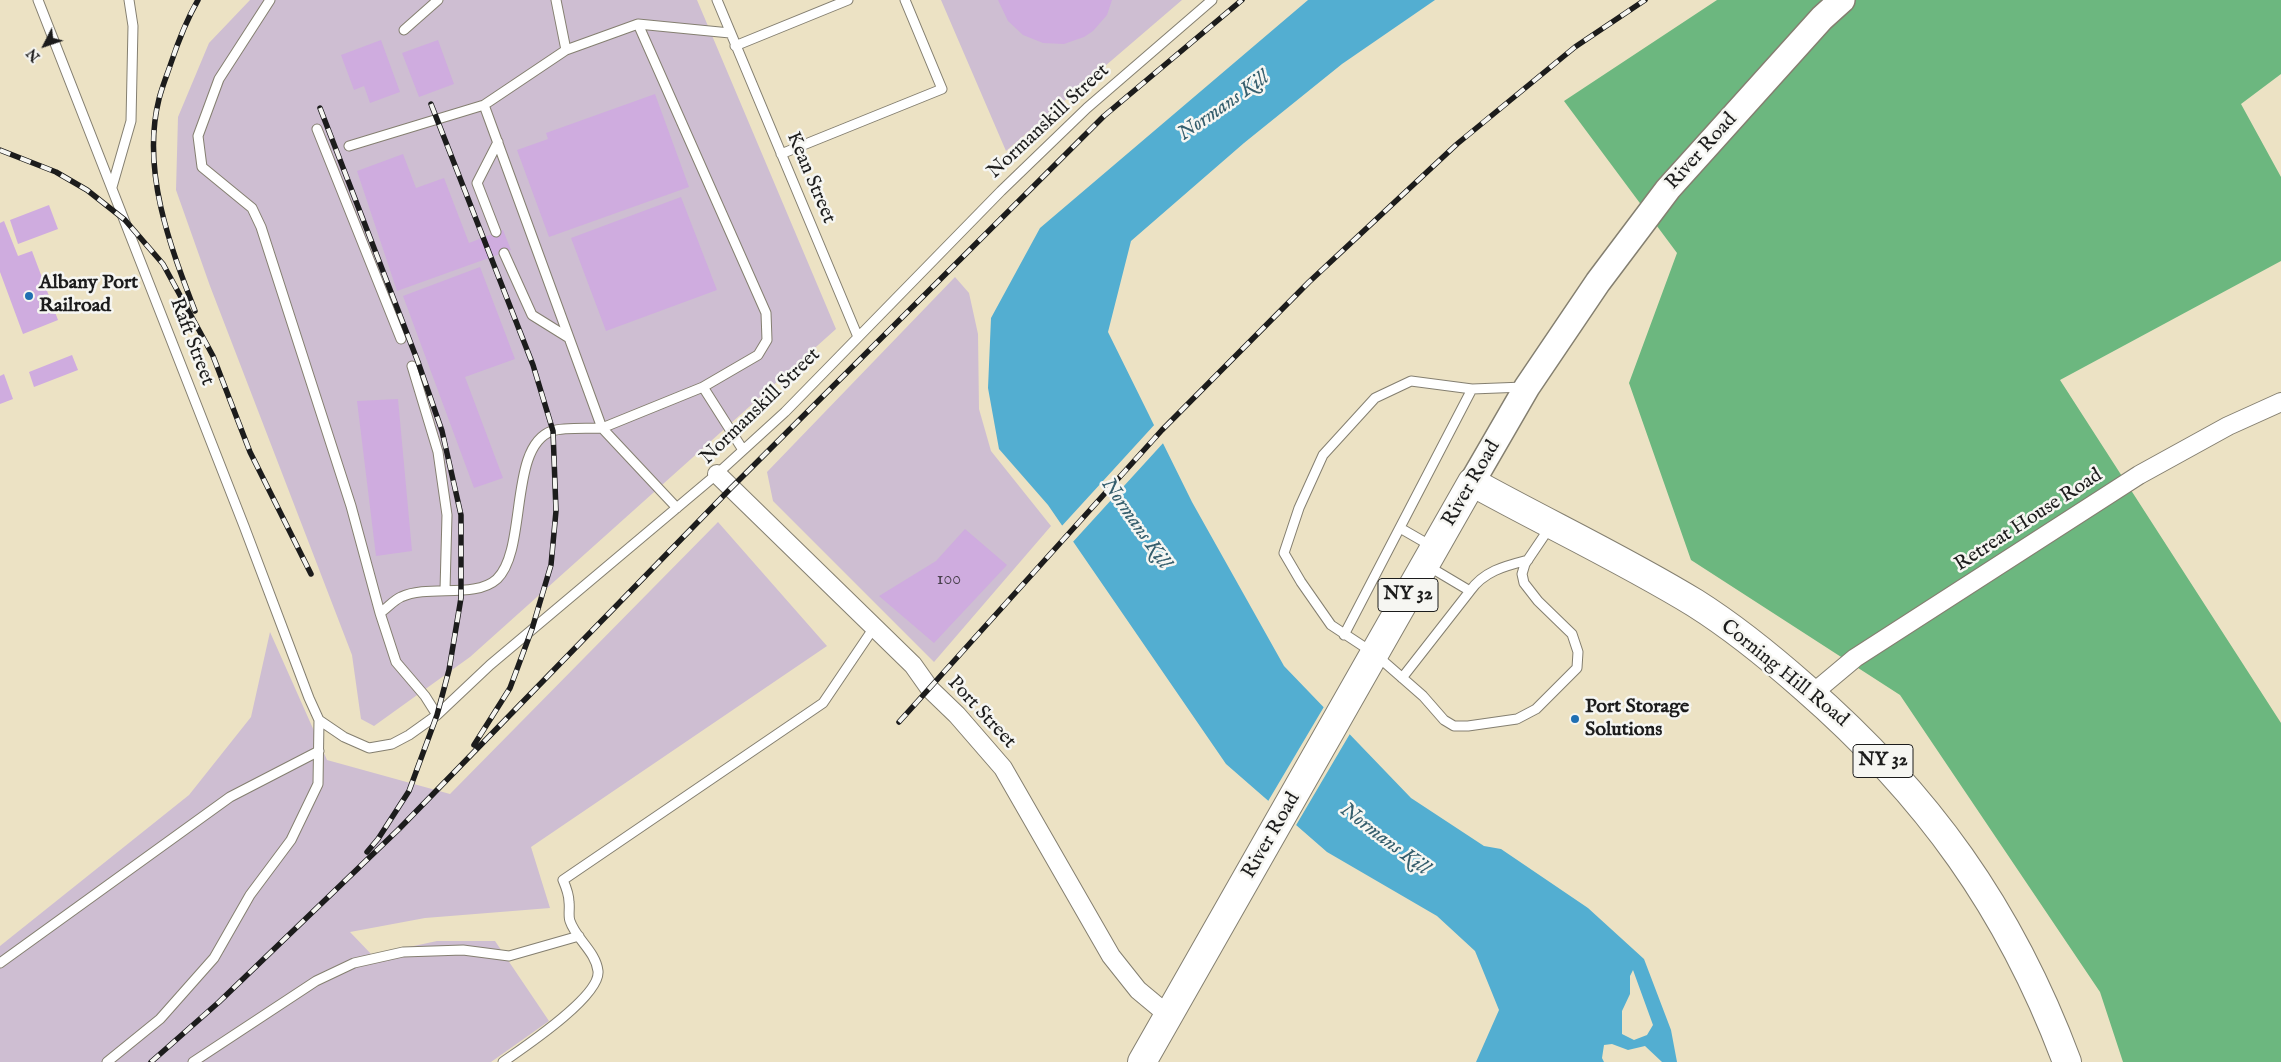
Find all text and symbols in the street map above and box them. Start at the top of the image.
north arrow [20,20,70,70]
text: N [23,44,44,65]
street label: Normanskill Street [983,59,1115,185]
water label: Normans Kill [1174,66,1274,148]
street label: River Road [1661,109,1743,195]
street label: Kean Street [780,129,840,227]
place label: Albany Port Railroad [39,272,138,319]
marker: Albany Port Railroad [23,290,35,302]
street label: Raft Street [163,295,219,389]
street label: Normanskill Street [696,344,826,470]
street label: River Road [1438,437,1506,531]
street label: Retreat House Road [1951,464,2107,578]
water label: Normans Kill [1094,474,1176,574]
house number: 100 [937,569,961,591]
road number: NY 32 [1378,578,1438,612]
street label: Corning Hill Road [1715,615,1853,733]
street label: Port Street [941,672,1021,754]
place label: Port Storage Solutions [1585,696,1689,743]
marker: Port Storage Solutions [1569,713,1581,725]
road number: NY 32 [1853,744,1913,778]
street label: River Road [1238,789,1306,883]
water label: Normans Kill [1334,798,1434,882]

